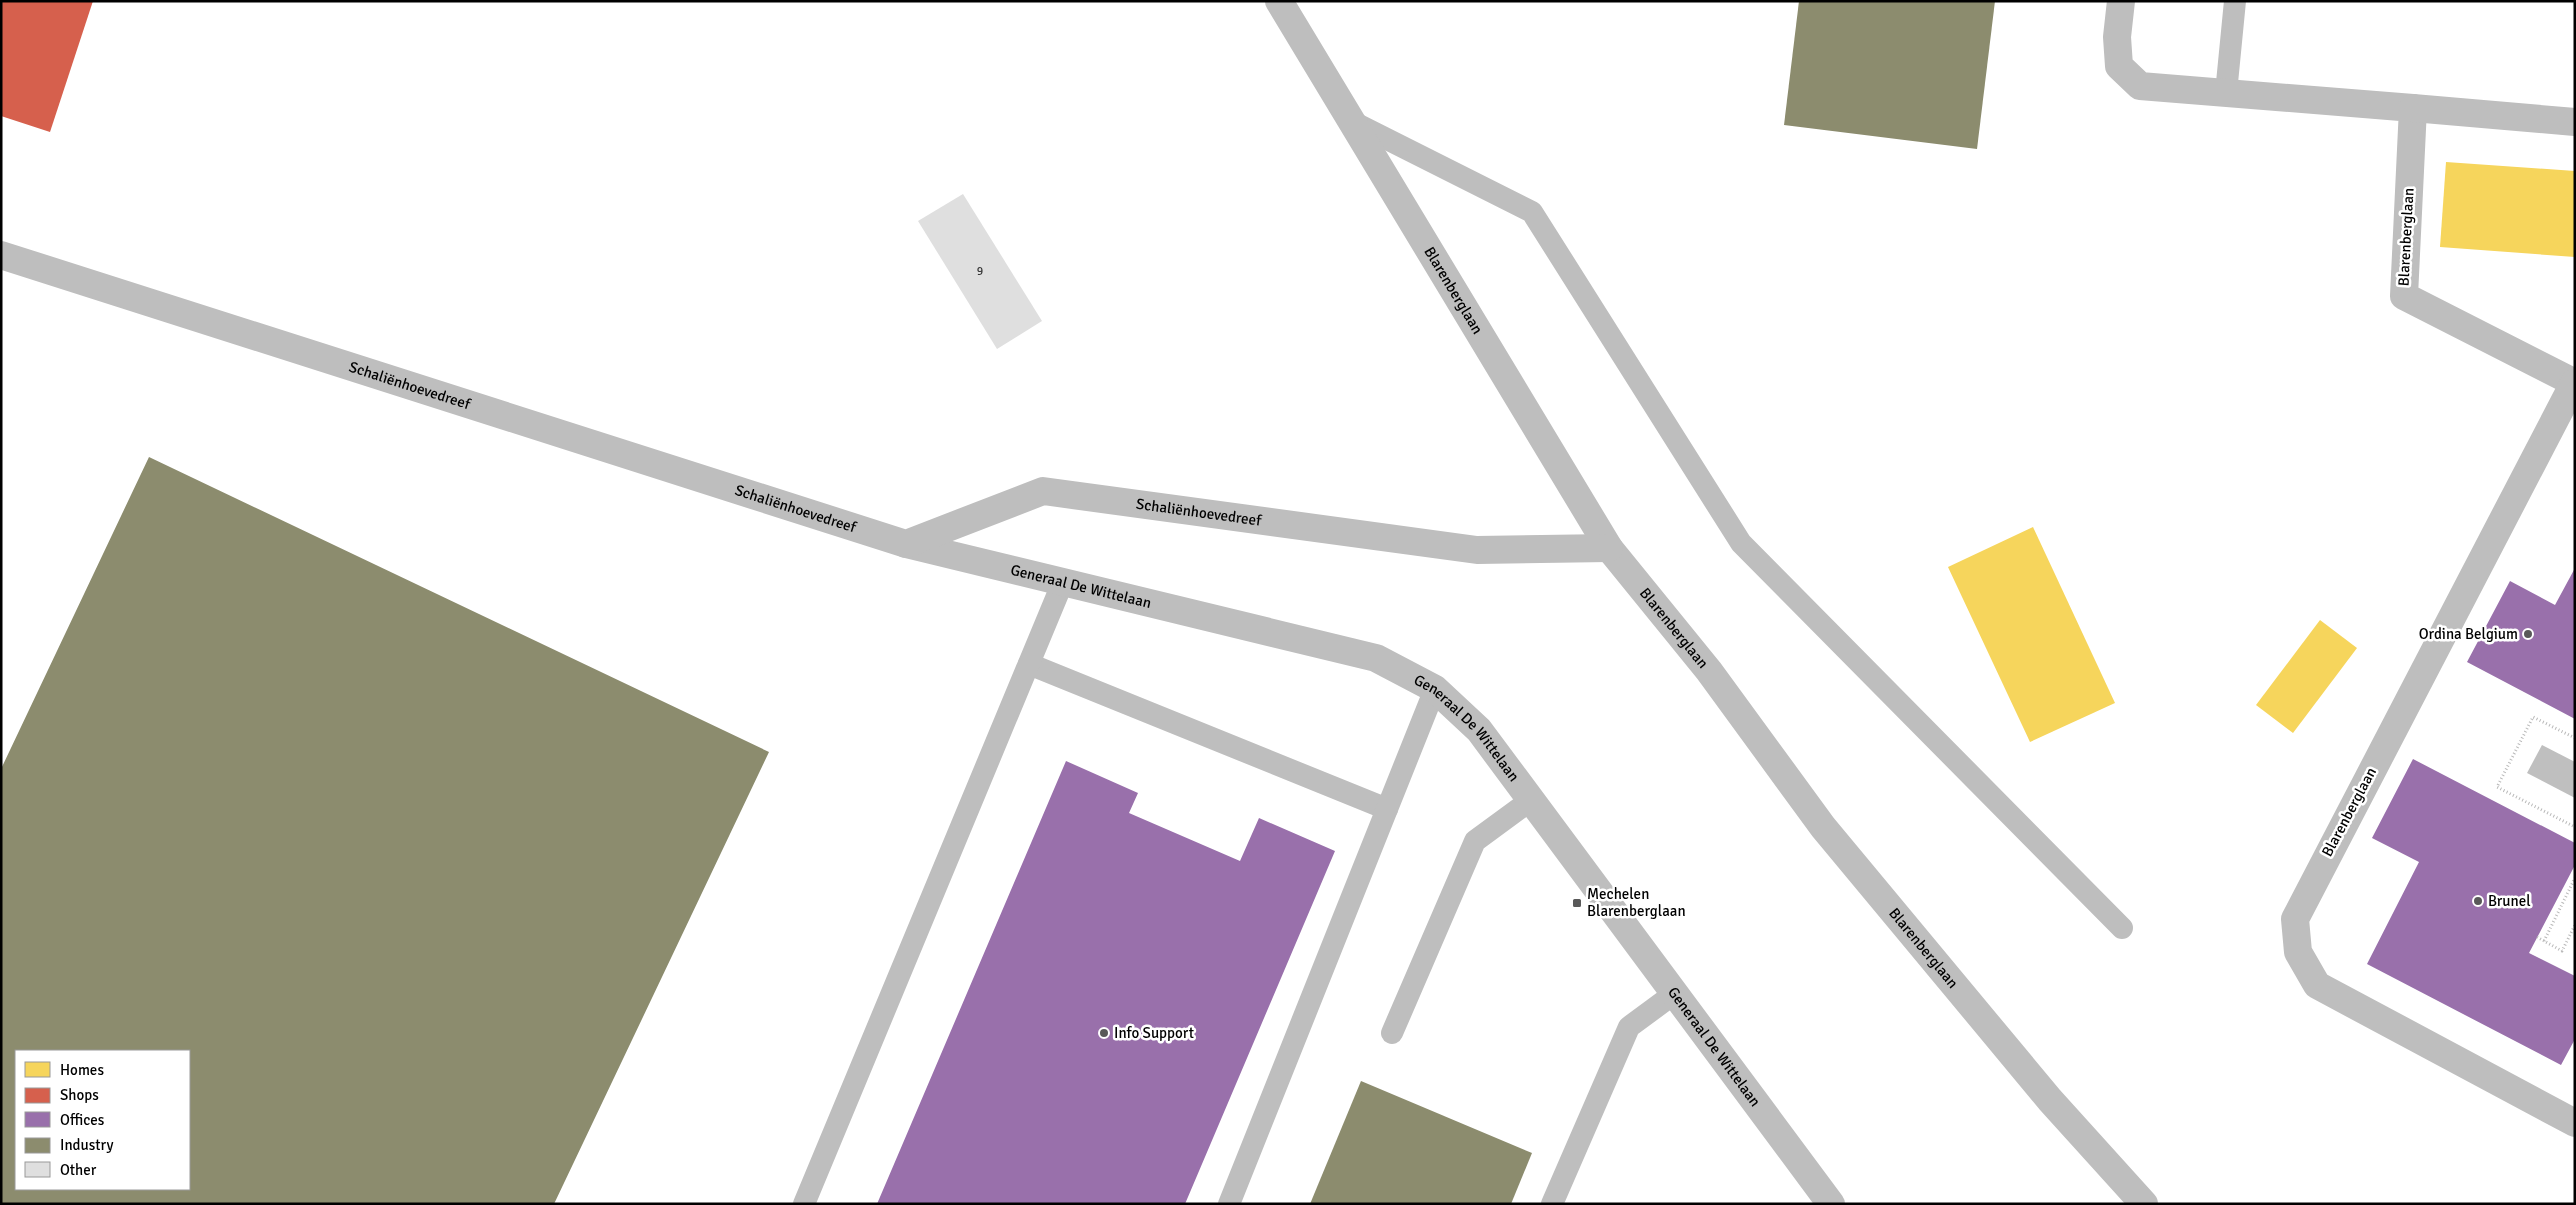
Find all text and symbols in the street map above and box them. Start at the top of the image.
street label: Blarenberglaan [2394,187,2418,287]
street label: Blarenberglaan [1420,244,1487,337]
house number: 9 [977,264,983,279]
street label: Schaliënhoevedreef [347,358,473,414]
street label: Schaliënhoevedreef [733,481,859,537]
street label: Schaliënhoevedreef [1135,495,1263,530]
street label: Generaal De Wittelaan [1009,561,1153,612]
street label: Blarenberglaan [1636,584,1712,672]
place label: Ordina Belgium [2419,625,2518,643]
marker: Ordina Belgium [2522,628,2534,640]
street label: Generaal De Wittelaan [1411,671,1523,785]
street label: Blarenberglaan [2318,764,2380,860]
place label: Mechelen Blarenberglaan [1587,885,1686,920]
place label: Brunel [2488,892,2531,910]
marker: Brunel [2472,895,2484,907]
marker: Mechelen Blarenberglaan [1571,897,1583,909]
street label: Blarenberglaan [1885,904,1962,992]
street label: Generaal De Wittelaan [1664,984,1764,1110]
place label: Info Support [1114,1024,1194,1042]
marker: Info Support [1098,1027,1110,1039]
legend [15,1050,190,1190]
text: Homes [60,1061,104,1079]
text: Shops [60,1086,99,1104]
text: Offices [60,1111,105,1129]
text: Industry [60,1136,113,1154]
text: Other [60,1161,97,1179]

